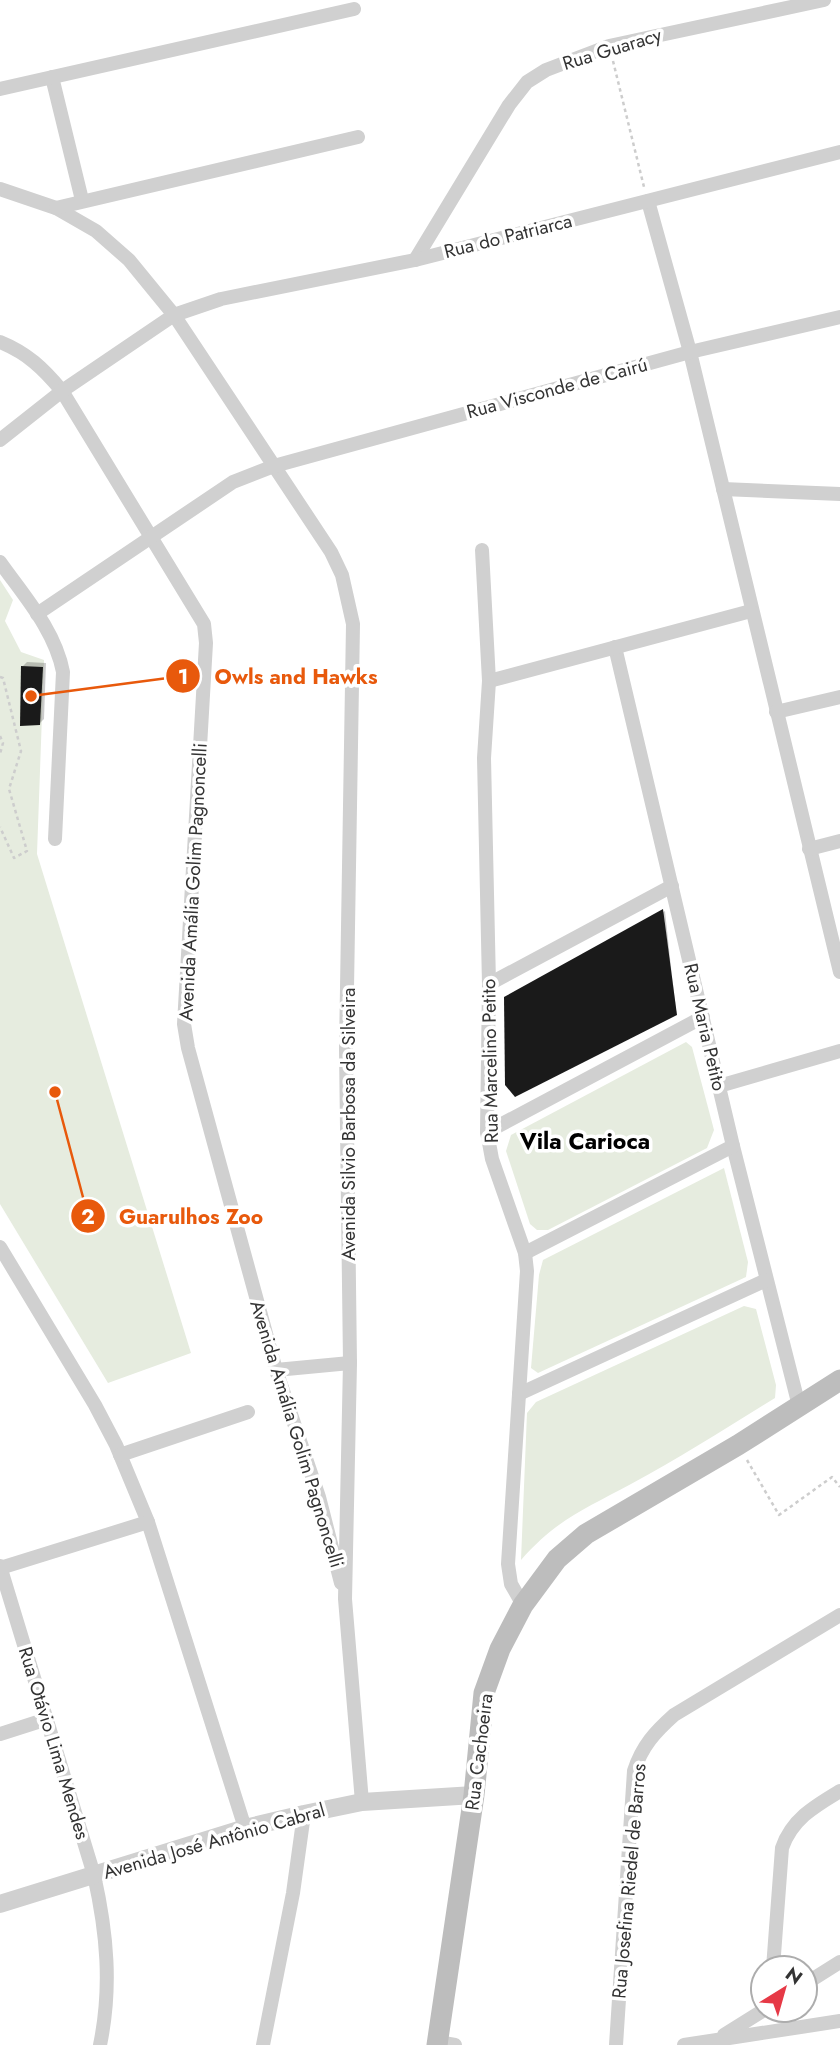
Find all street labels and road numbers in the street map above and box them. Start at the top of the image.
street label: Rua Guaracy [559,21,666,77]
street label: Rua do Patriarca [441,207,575,265]
street label: Rua Visconde de Cairú [464,351,650,425]
street label: Avenida Amália Golim Pagnoncelli [172,742,214,1022]
street label: Rua Maria Petito [677,960,733,1094]
street label: Rua Marcelino Petito [475,979,505,1143]
street label: Avenida Silvio Barbosa da Silveira [335,988,362,1260]
street label: Avenida Amália Golim Pagnoncelli [243,1297,351,1571]
street label: Rua Otávio Lima Mendes [12,1643,96,1843]
street label: Rua Cachoeira [458,1692,500,1812]
street label: Rua Josefina Riedel de Barros [605,1762,653,2000]
street label: Avenida José Antônio Cabral [100,1796,328,1886]

